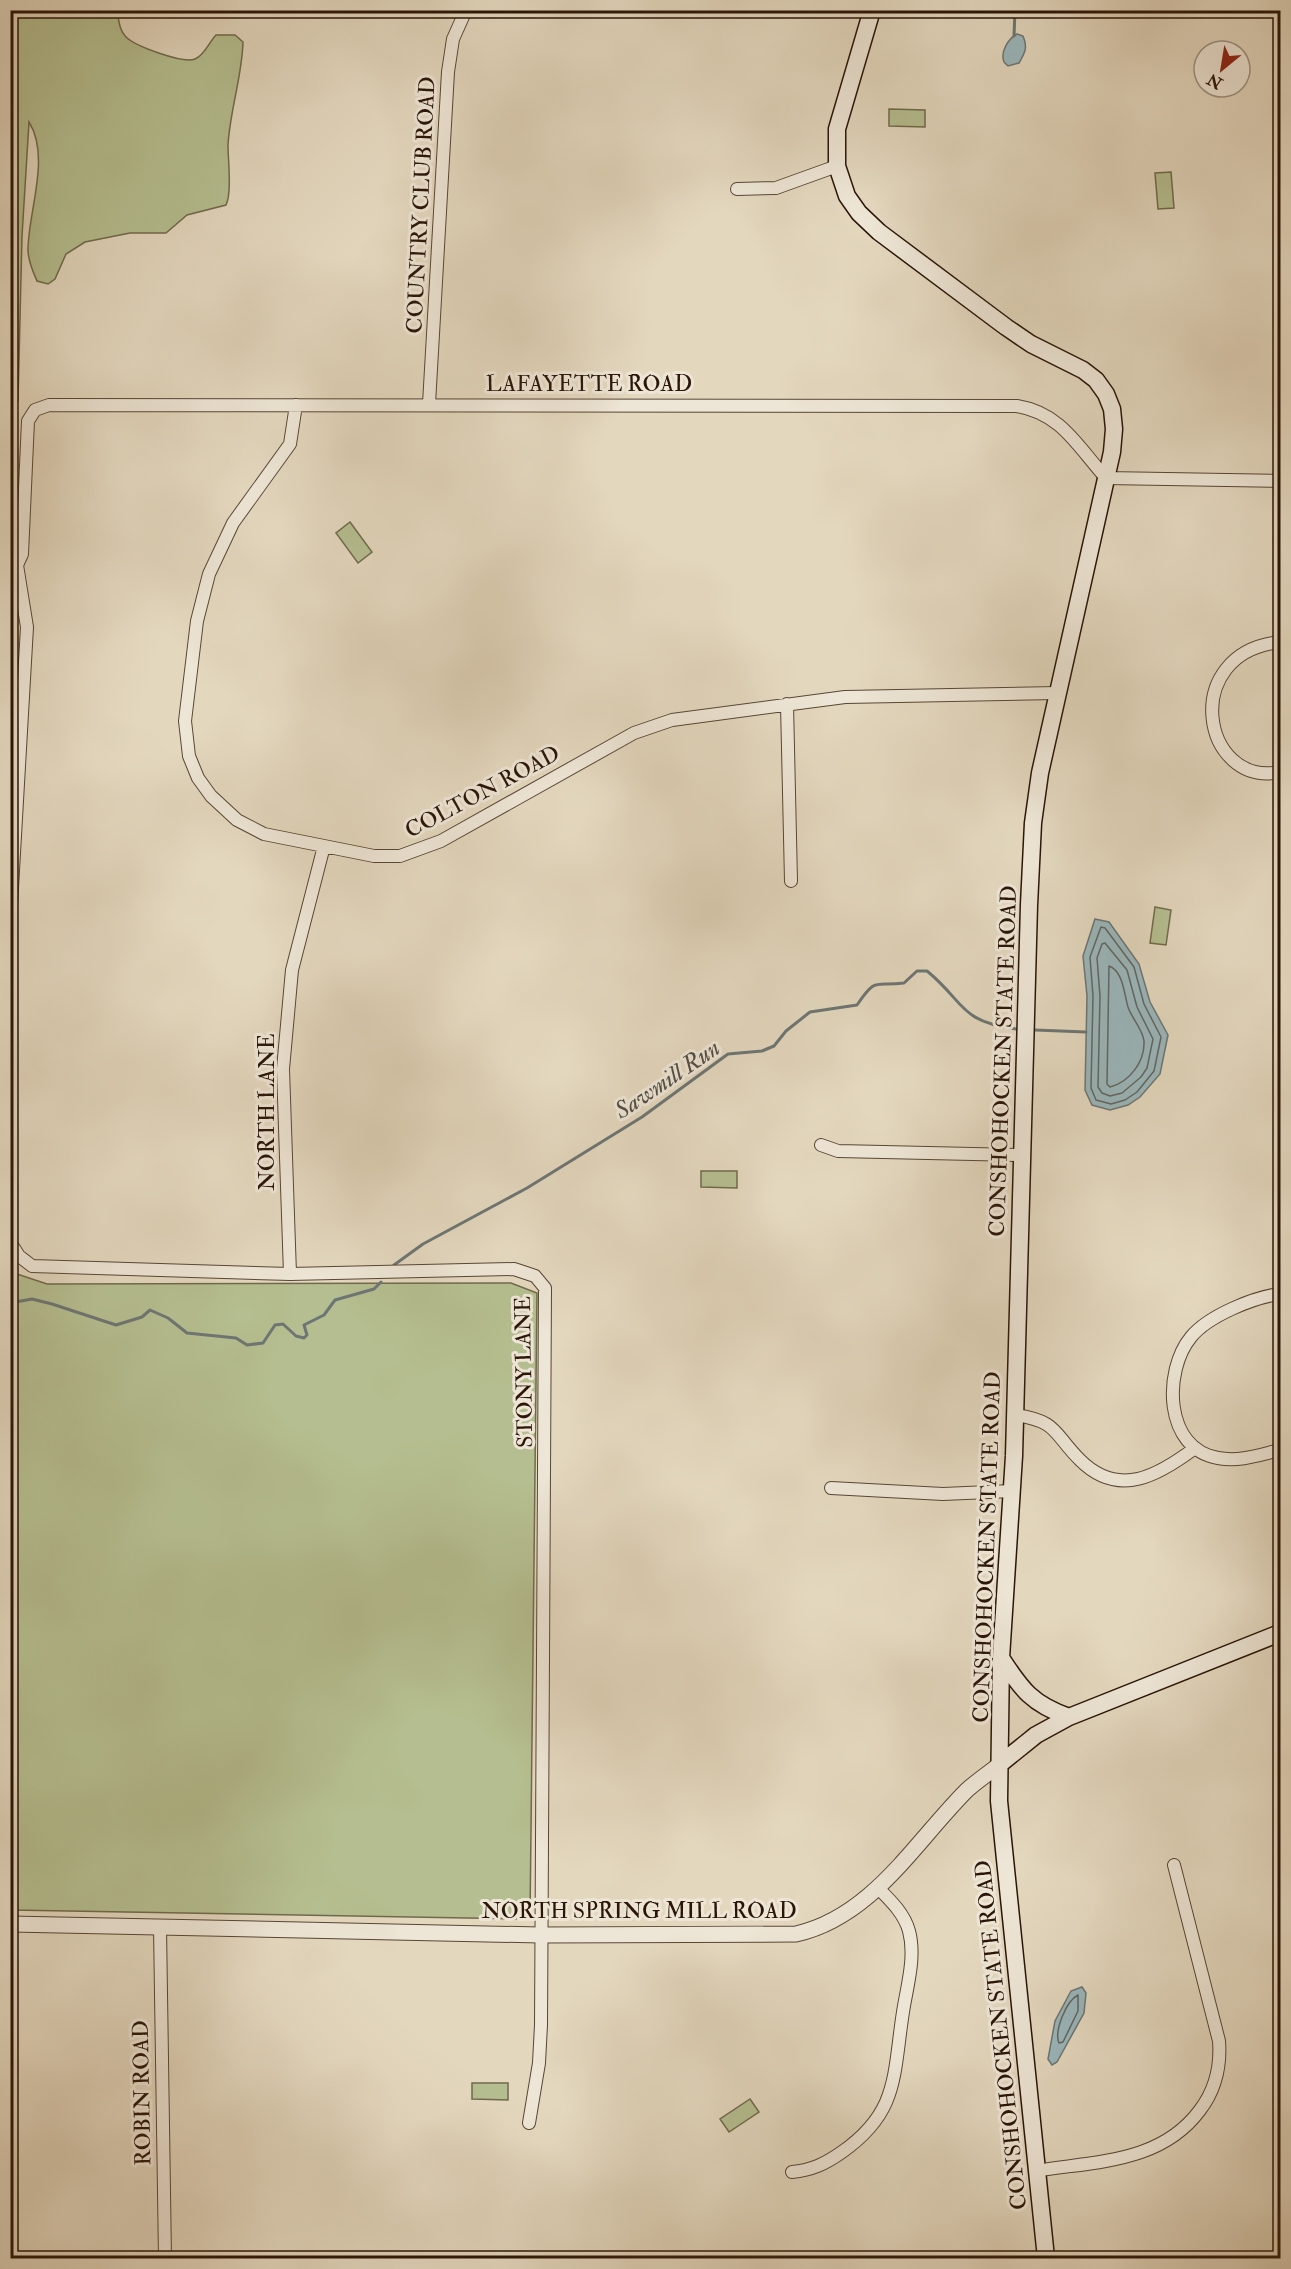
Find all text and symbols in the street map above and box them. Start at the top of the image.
north arrow [1192,39,1252,99]
text: N [1203,69,1227,94]
street label: COUNTRY CLUB ROAD [400,76,442,334]
street label: LAFAYETTE ROAD [486,370,692,398]
street label: COLTON ROAD [400,739,565,844]
street label: CONSHOHOCKEN STATE ROAD [983,885,1023,1237]
street label: NORTH LANE [253,1033,281,1191]
water label: Sawmill Run [607,1033,726,1127]
street label: STONY LANE [509,1296,539,1448]
street label: CONSHOHOCKEN STATE ROAD [967,1371,1007,1723]
street label: CONSHOHOCKEN STATE ROAD [969,1859,1033,2211]
street label: NORTH SPRING MILL ROAD [481,1897,797,1925]
street label: ROBIN ROAD [127,2020,157,2166]

